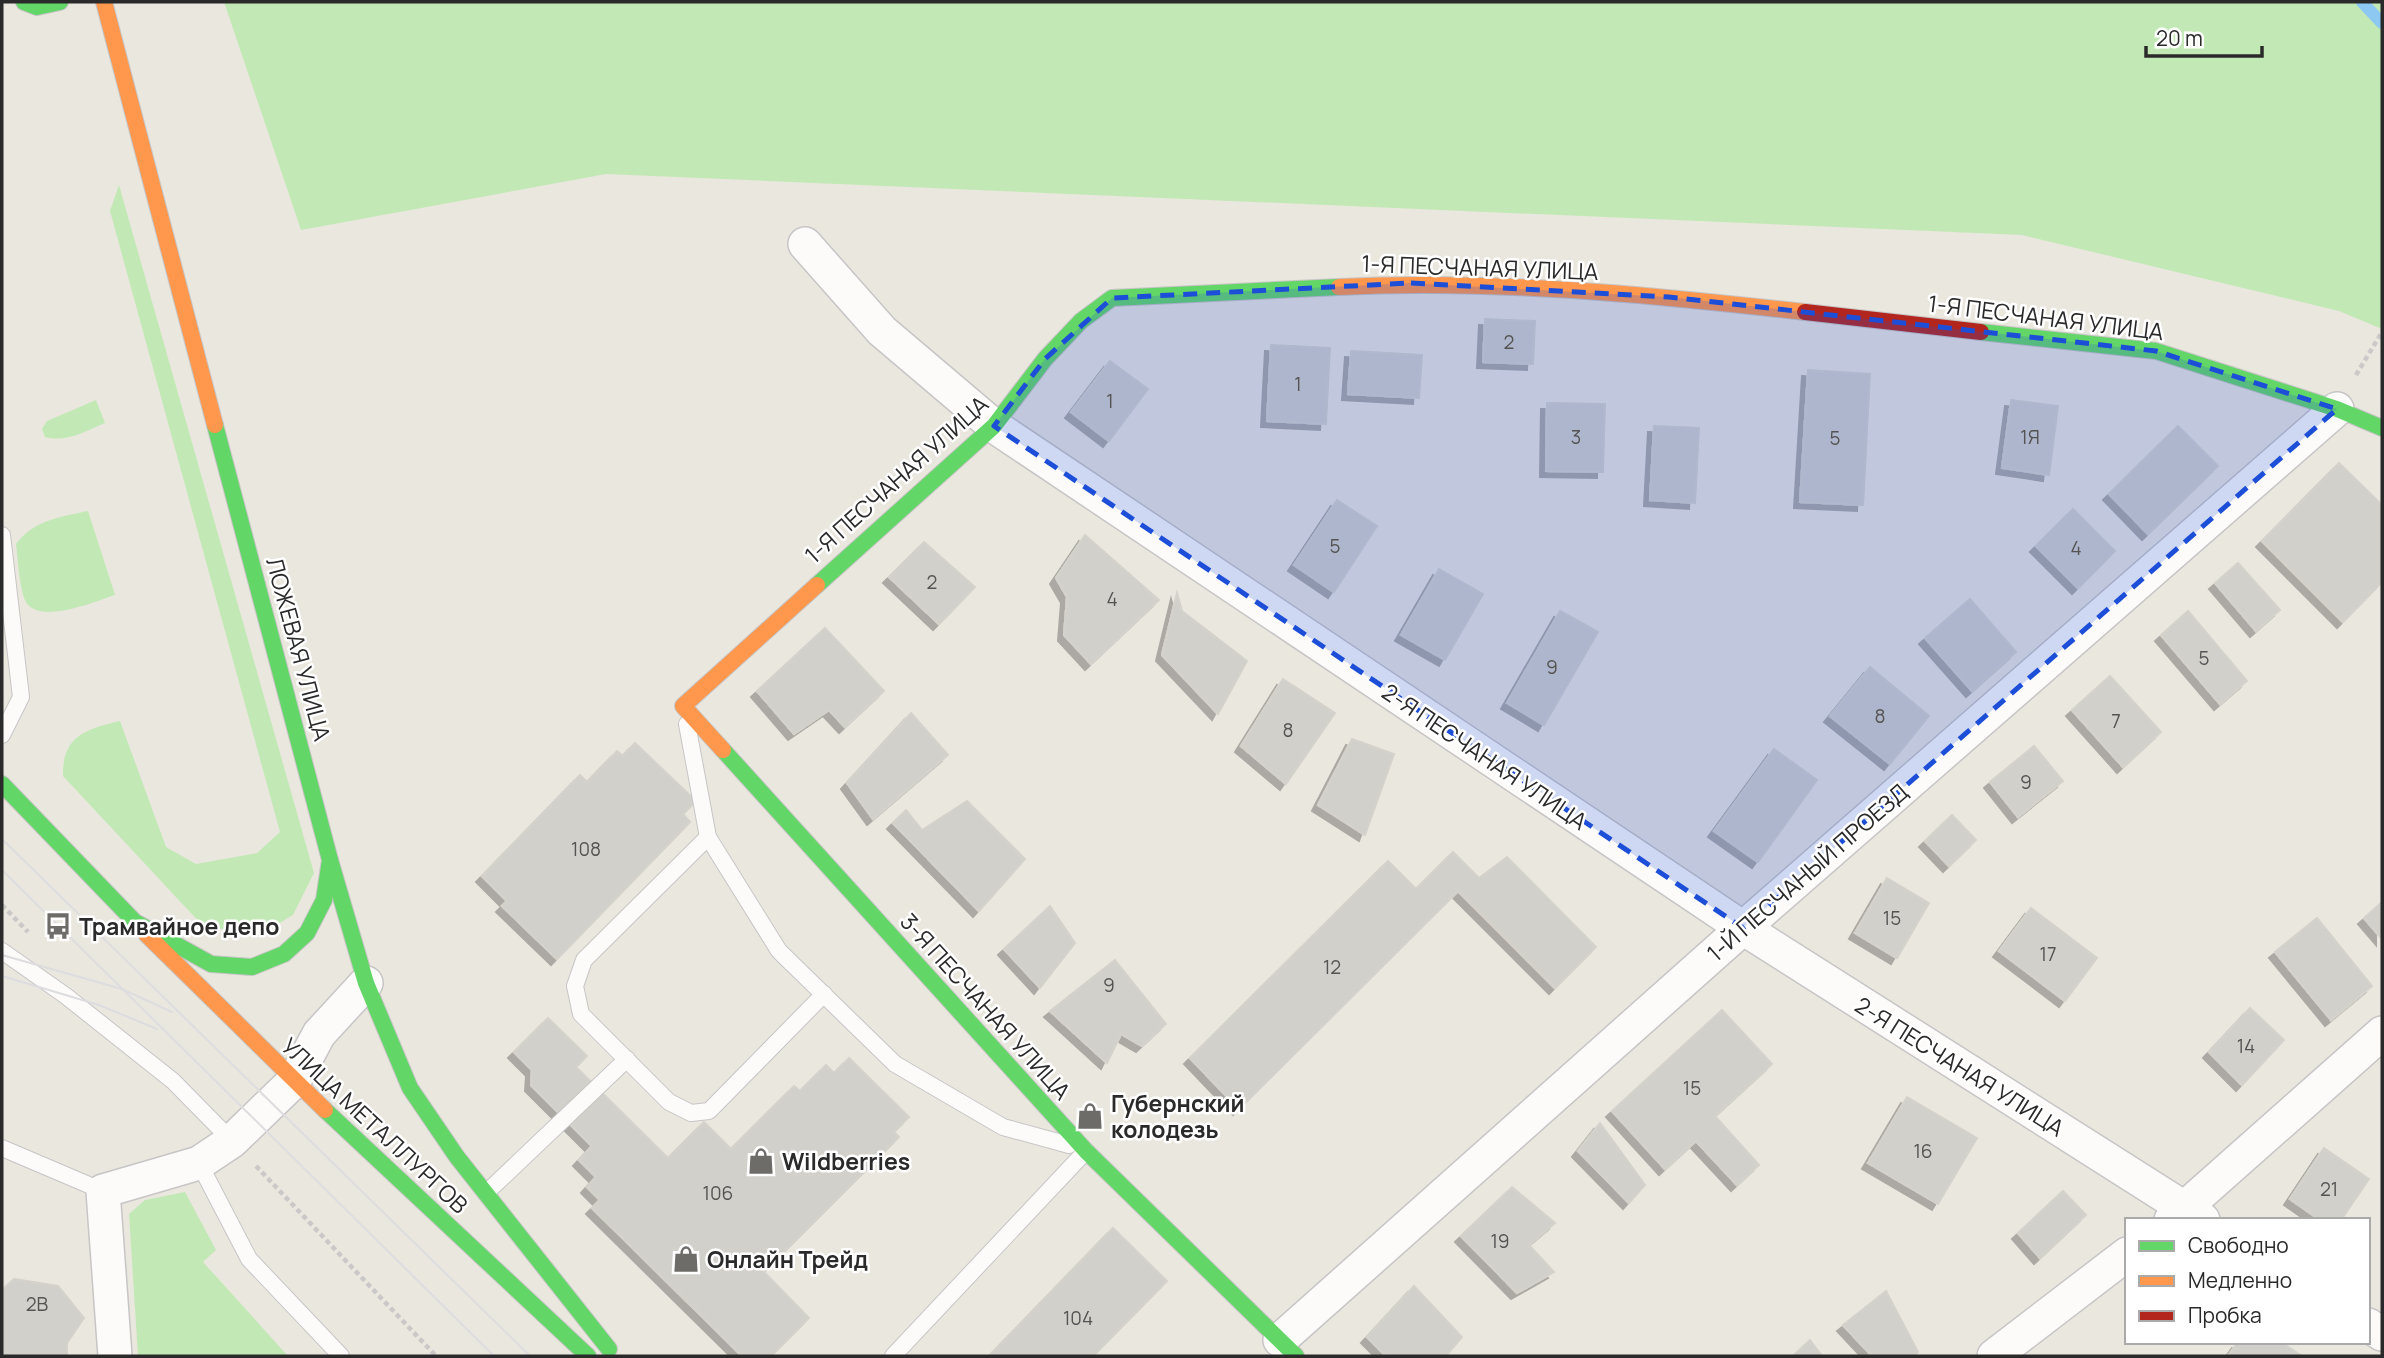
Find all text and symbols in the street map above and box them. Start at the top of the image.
scale bar [2146,14,2262,58]
text: 20 m [2156,24,2203,52]
street label: 1-Я ПЕСЧАНАЯ УЛИЦА [1361,247,1599,287]
street label: 1-Я ПЕСЧАНАЯ УЛИЦА [1926,287,2166,347]
house number: 2 [1504,329,1514,355]
house number: 1 [1294,371,1302,397]
street label: 1-Я ПЕСЧАНАЯ УЛИЦА [797,388,995,570]
house number: 1 [1106,388,1114,414]
house number: 3 [1571,424,1581,450]
house number: 1Я [2020,424,2040,450]
house number: 5 [1830,425,1841,451]
house number: 5 [1330,533,1341,559]
house number: 4 [2070,535,2082,561]
street label: ЛОЖЕВАЯ УЛИЦА [259,554,339,745]
house number: 2 [927,569,937,595]
house number: 4 [1106,586,1118,612]
house number: 5 [2199,645,2210,671]
house number: 9 [1546,654,1558,680]
street label: 2-Я ПЕСЧАНАЯ УЛИЦА [1376,675,1594,837]
house number: 8 [1874,703,1886,729]
house number: 7 [2111,708,2121,734]
house number: 8 [1282,717,1294,743]
house number: 9 [2020,769,2032,795]
street label: 1-Й ПЕСЧАНЫЙ ПРОЕЗД [1700,776,1914,968]
house number: 108 [571,836,601,862]
house number: 15 [1883,905,1901,931]
street label: 3-Я ПЕСЧАНАЯ УЛИЦА [894,906,1079,1106]
place label: Трамвайное депо [79,910,280,942]
bus stop icon: Трамвайное депо [43,911,73,941]
house number: 17 [2040,941,2056,967]
house number: 12 [1323,954,1341,980]
house number: 9 [1103,972,1115,998]
street label: 2-Я ПЕСЧАНАЯ УЛИЦА [1849,989,2071,1144]
street label: УЛИЦА МЕТАЛЛУРГОВ [275,1030,475,1220]
house number: 14 [2237,1033,2255,1059]
house number: 15 [1683,1075,1701,1101]
place label: Губернский колодезь [1111,1087,1244,1145]
shop icon: Губернский колодезь [1075,1101,1105,1131]
house number: 16 [1913,1138,1933,1164]
place label: Wildberries [782,1145,910,1177]
shop icon: Wildberries [746,1146,776,1176]
house number: 21 [2320,1176,2338,1202]
house number: 106 [703,1180,733,1206]
legend [2125,1218,2370,1344]
house number: 19 [1490,1228,1510,1254]
text: Свободно [2188,1231,2289,1259]
place label: Онлайн Трейд [707,1243,868,1275]
shop icon: Онлайн Трейд [671,1244,701,1274]
text: Медленно [2188,1266,2292,1294]
house number: 2В [26,1291,49,1317]
text: Пробка [2188,1301,2262,1329]
house number: 104 [1063,1305,1093,1331]

